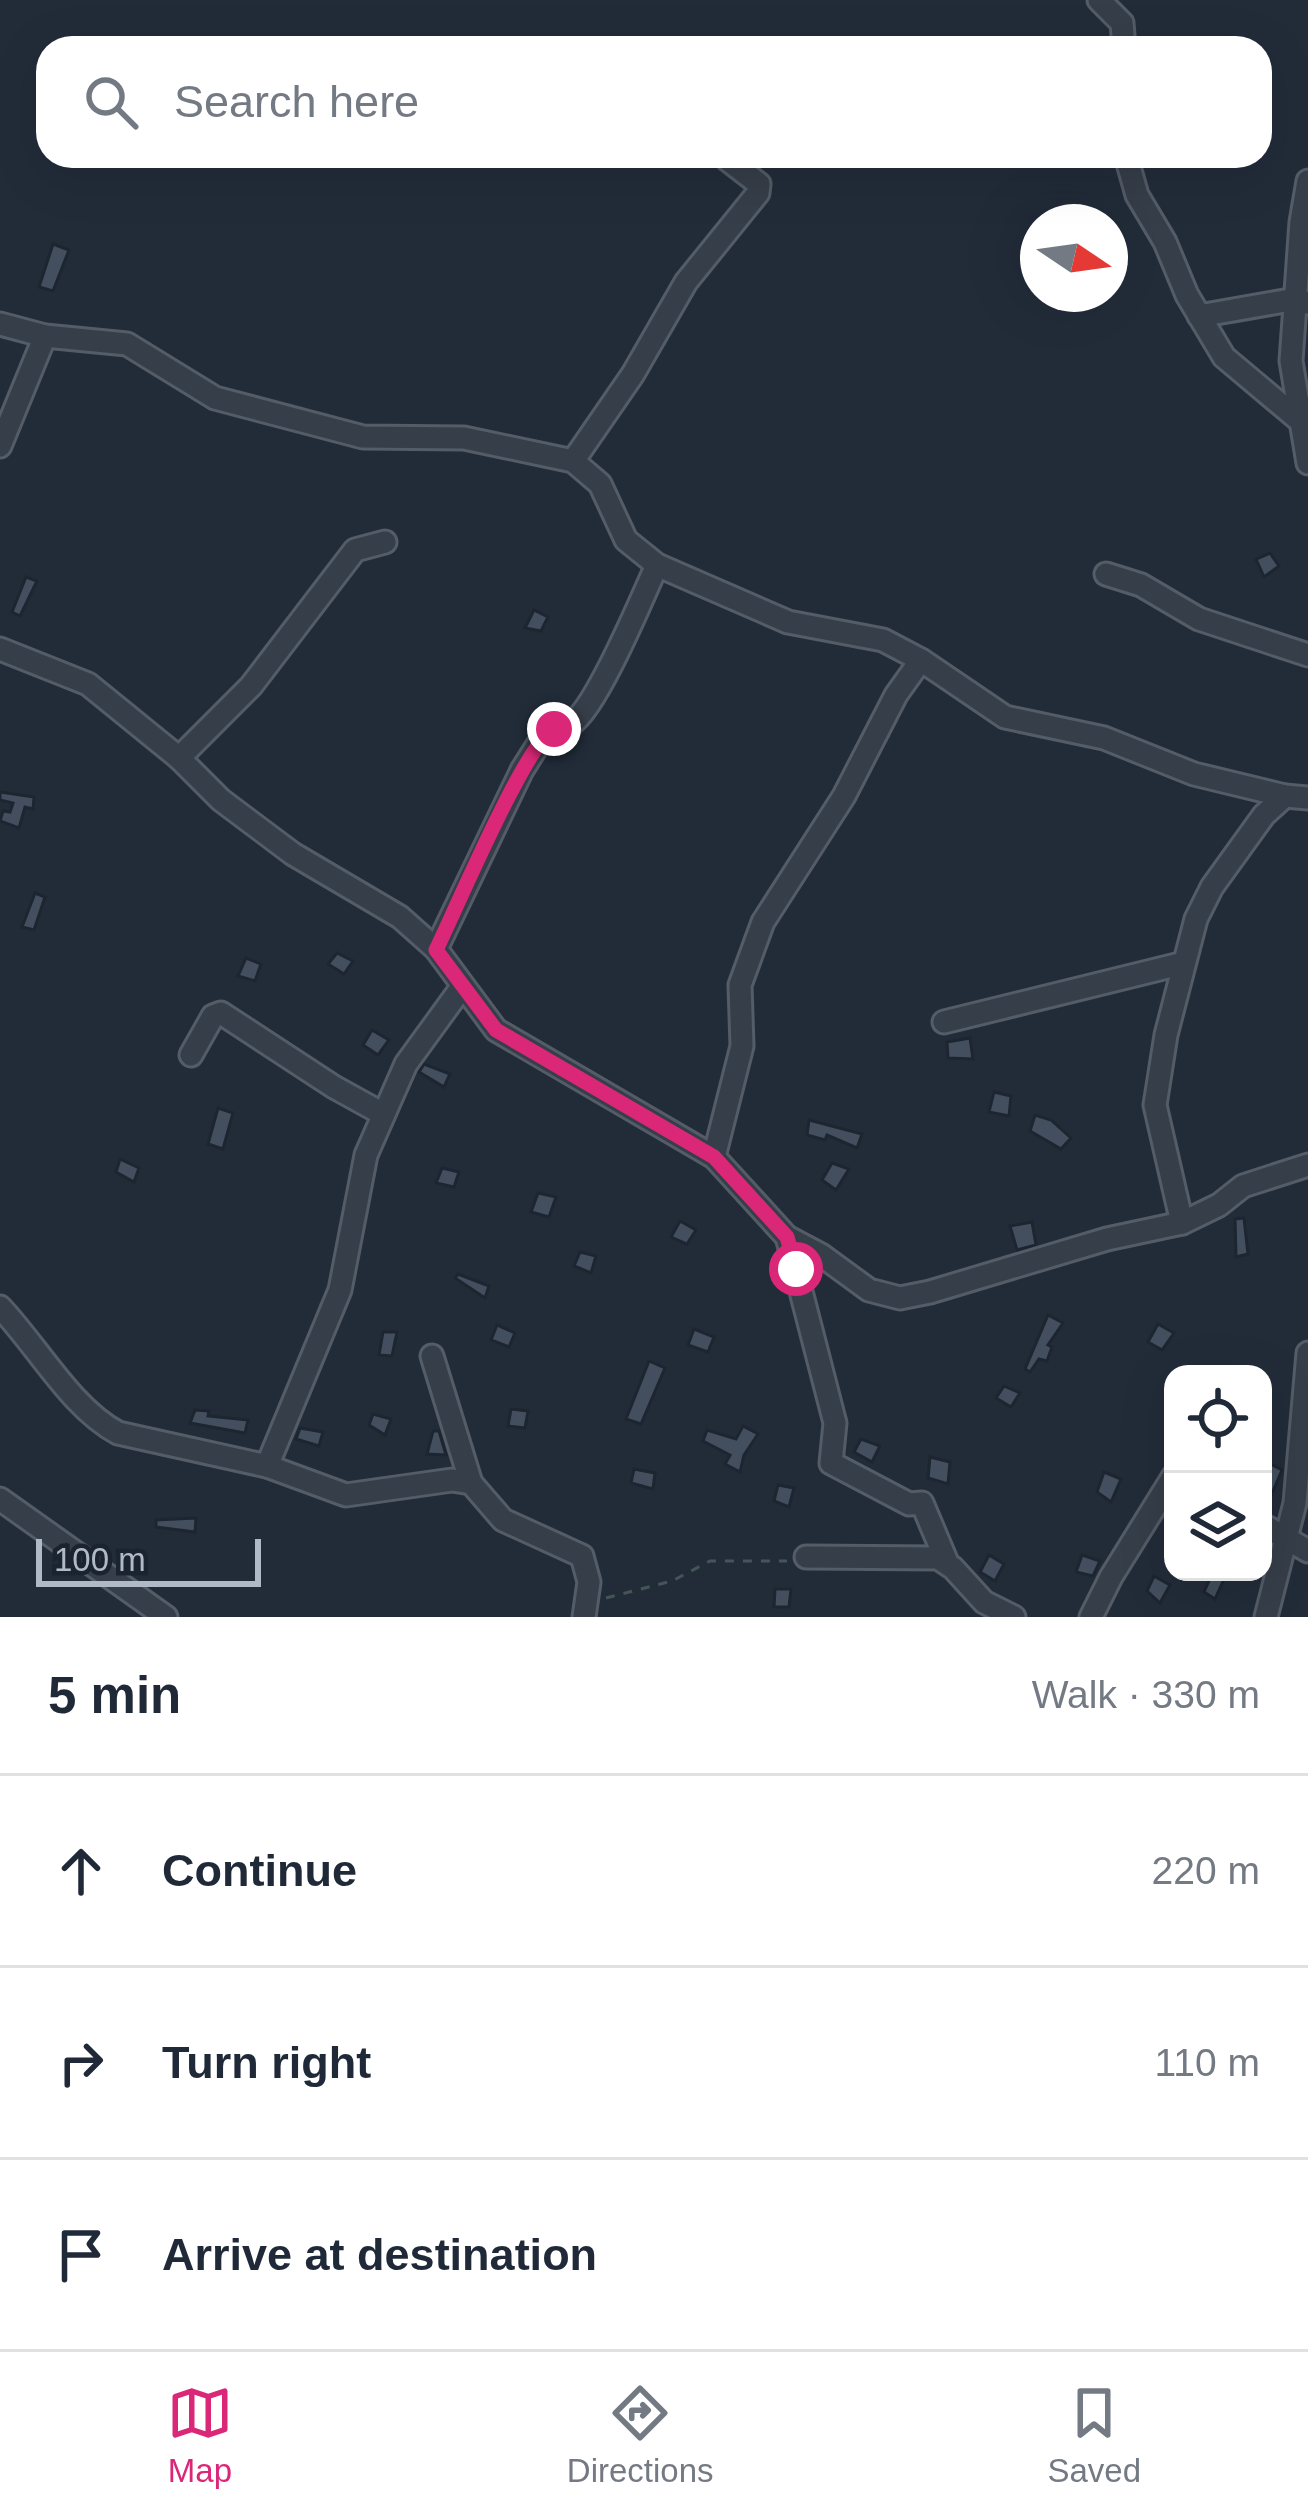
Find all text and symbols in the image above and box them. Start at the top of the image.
search box [36,36,1272,168]
icon: search [78,69,144,135]
text: Search here [174,76,419,127]
north arrow [1020,204,1128,312]
route end [527,702,581,756]
route start [769,1242,823,1296]
map controls [1164,1365,1272,1581]
button: locate [1164,1365,1272,1473]
button: layers [1164,1473,1272,1581]
scale bar [36,1533,261,1586]
text: 100 m [54,1541,146,1578]
text: 5 min [48,1667,181,1724]
text: Walk · 330 m [1032,1673,1260,1716]
icon: ahead [48,1838,114,1904]
text: Continue [162,1845,357,1896]
text: 220 m [1152,1849,1260,1892]
icon: right [48,2030,114,2096]
text: Turn right [162,2037,371,2088]
text: 110 m [1155,2041,1260,2084]
icon: arrive [48,2222,114,2288]
text: Arrive at destination [162,2229,597,2280]
tab: Map [167,2380,233,2490]
tab: Directions [567,2380,714,2490]
tab: Saved [1047,2380,1141,2490]

